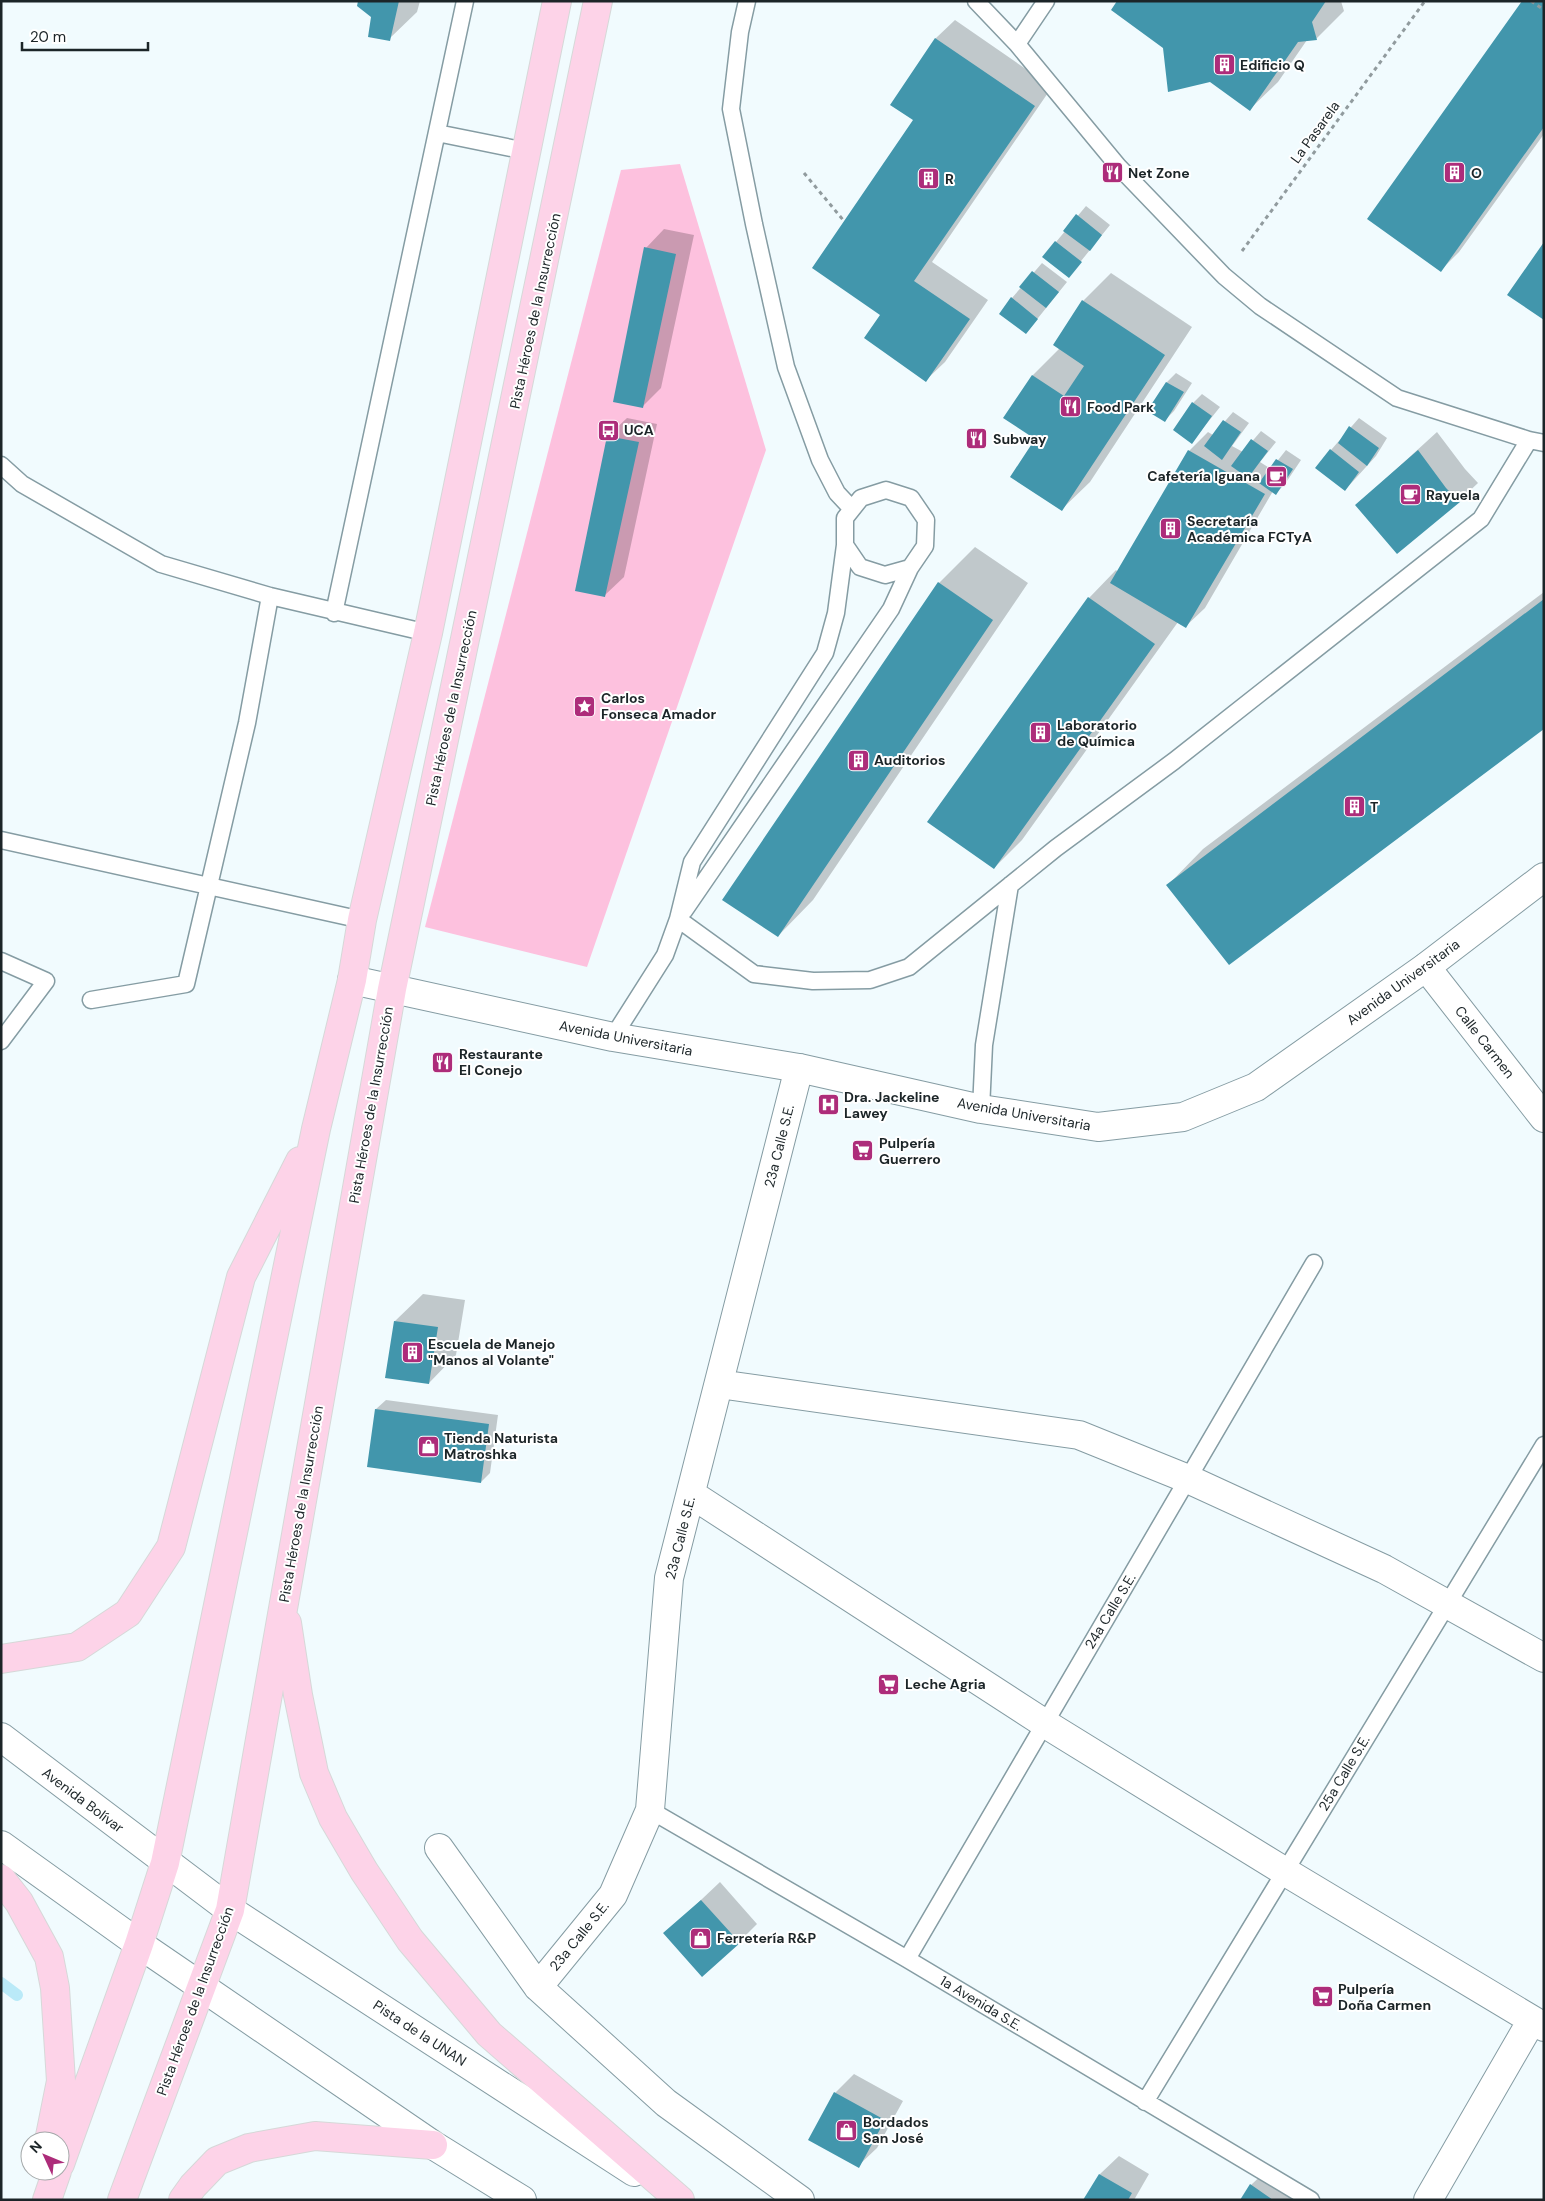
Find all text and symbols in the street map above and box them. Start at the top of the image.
scale bar [22,20,149,52]
text: 20 m [30,27,66,47]
building icon: Edificio Q [1212,53,1236,77]
place label: Edificio Q [1240,56,1305,74]
street label: La Pasarela [1286,97,1344,167]
restaurant icon: Net Zone [1100,161,1124,185]
building icon: O [1443,161,1467,185]
place label: Net Zone [1128,164,1190,182]
place label: O [1471,164,1482,182]
building icon: R [917,167,941,191]
place label: R [945,170,954,188]
street label: Pista Héroes de la Insurrección [505,212,565,410]
restaurant icon: Food Park [1059,395,1083,419]
place label: Food Park [1087,398,1154,416]
bus stop icon: UCA [596,418,620,442]
place label: UCA [624,421,654,439]
restaurant icon: Subway [965,427,989,451]
place label: Subway [993,430,1047,448]
cafe icon: Cafetería Iguana [1264,464,1288,488]
place label: Cafetería Iguana [1147,467,1260,485]
cafe icon: Rayuela [1398,483,1422,507]
place label: Rayuela [1426,486,1480,504]
place label: Secretaría Académica FCTyA [1187,512,1312,546]
building icon: Secretaría Académica FCTyA [1159,517,1183,541]
street label: Pista Héroes de la Insurrección [421,609,481,807]
place label: Carlos Fonseca Amador [601,689,716,723]
place icon: Carlos Fonseca Amador [573,694,597,718]
place label: Laboratorio de Química [1057,716,1137,750]
building icon: Laboratorio de Química [1029,721,1053,745]
building icon: Auditorios [846,748,870,772]
place label: Auditorios [874,751,945,769]
building icon: T [1342,795,1366,819]
place label: T [1370,798,1378,816]
street label: Avenida Universitaria [1343,935,1463,1029]
street label: Calle Carmen [1451,1002,1519,1082]
street label: Pista Héroes de la Insurrección [345,1005,397,1205]
street label: Avenida Universitaria [558,1016,694,1060]
place label: Restaurante El Conejo [459,1045,543,1079]
restaurant icon: Restaurante El Conejo [431,1050,455,1074]
place label: Dra. Jackeline Lawey [844,1088,940,1122]
hospital icon: Dra. Jackeline Lawey [816,1093,840,1117]
street label: Avenida Universitaria [956,1093,1092,1135]
street label: 23a Calle S.E. [760,1102,798,1189]
place label: Pulpería Guerrero [879,1134,941,1168]
supermarket icon: Pulpería Guerrero [851,1139,875,1163]
place label: Escuela de Manejo "Manos al Volante" [428,1335,555,1369]
building icon: Escuela de Manejo "Manos al Volante" [400,1340,424,1364]
street label: Pista Héroes de la Insurrección [275,1404,327,1604]
place label: Tienda Naturista Matroshka [444,1429,558,1463]
shop icon: Tienda Naturista Matroshka [416,1434,440,1458]
street label: 23a Calle S.E. [661,1494,699,1581]
street label: 24a Calle S.E. [1080,1570,1140,1652]
supermarket icon: Leche Agria [877,1672,901,1696]
place label: Leche Agria [905,1675,986,1693]
street label: 25a Calle S.E. [1314,1732,1374,1814]
street label: Avenida Bolívar [38,1763,128,1837]
street label: 23a Calle S.E. [545,1897,613,1975]
street label: Pista Héroes de la Insurrección [152,1904,238,2098]
shop icon: Ferretería R&P [689,1926,713,1950]
place label: Ferretería R&P [717,1929,817,1947]
street label: 1a Avenida S.E. [937,1972,1025,2035]
place label: Pulpería Doña Carmen [1338,1980,1431,2014]
supermarket icon: Pulpería Doña Carmen [1310,1985,1334,2009]
street label: Pista de la UNAN [370,1996,470,2070]
place label: Bordados San José [863,2113,929,2147]
shop icon: Bordados San José [835,2118,859,2142]
north arrow [20,2131,70,2181]
text: N [26,2137,46,2157]

